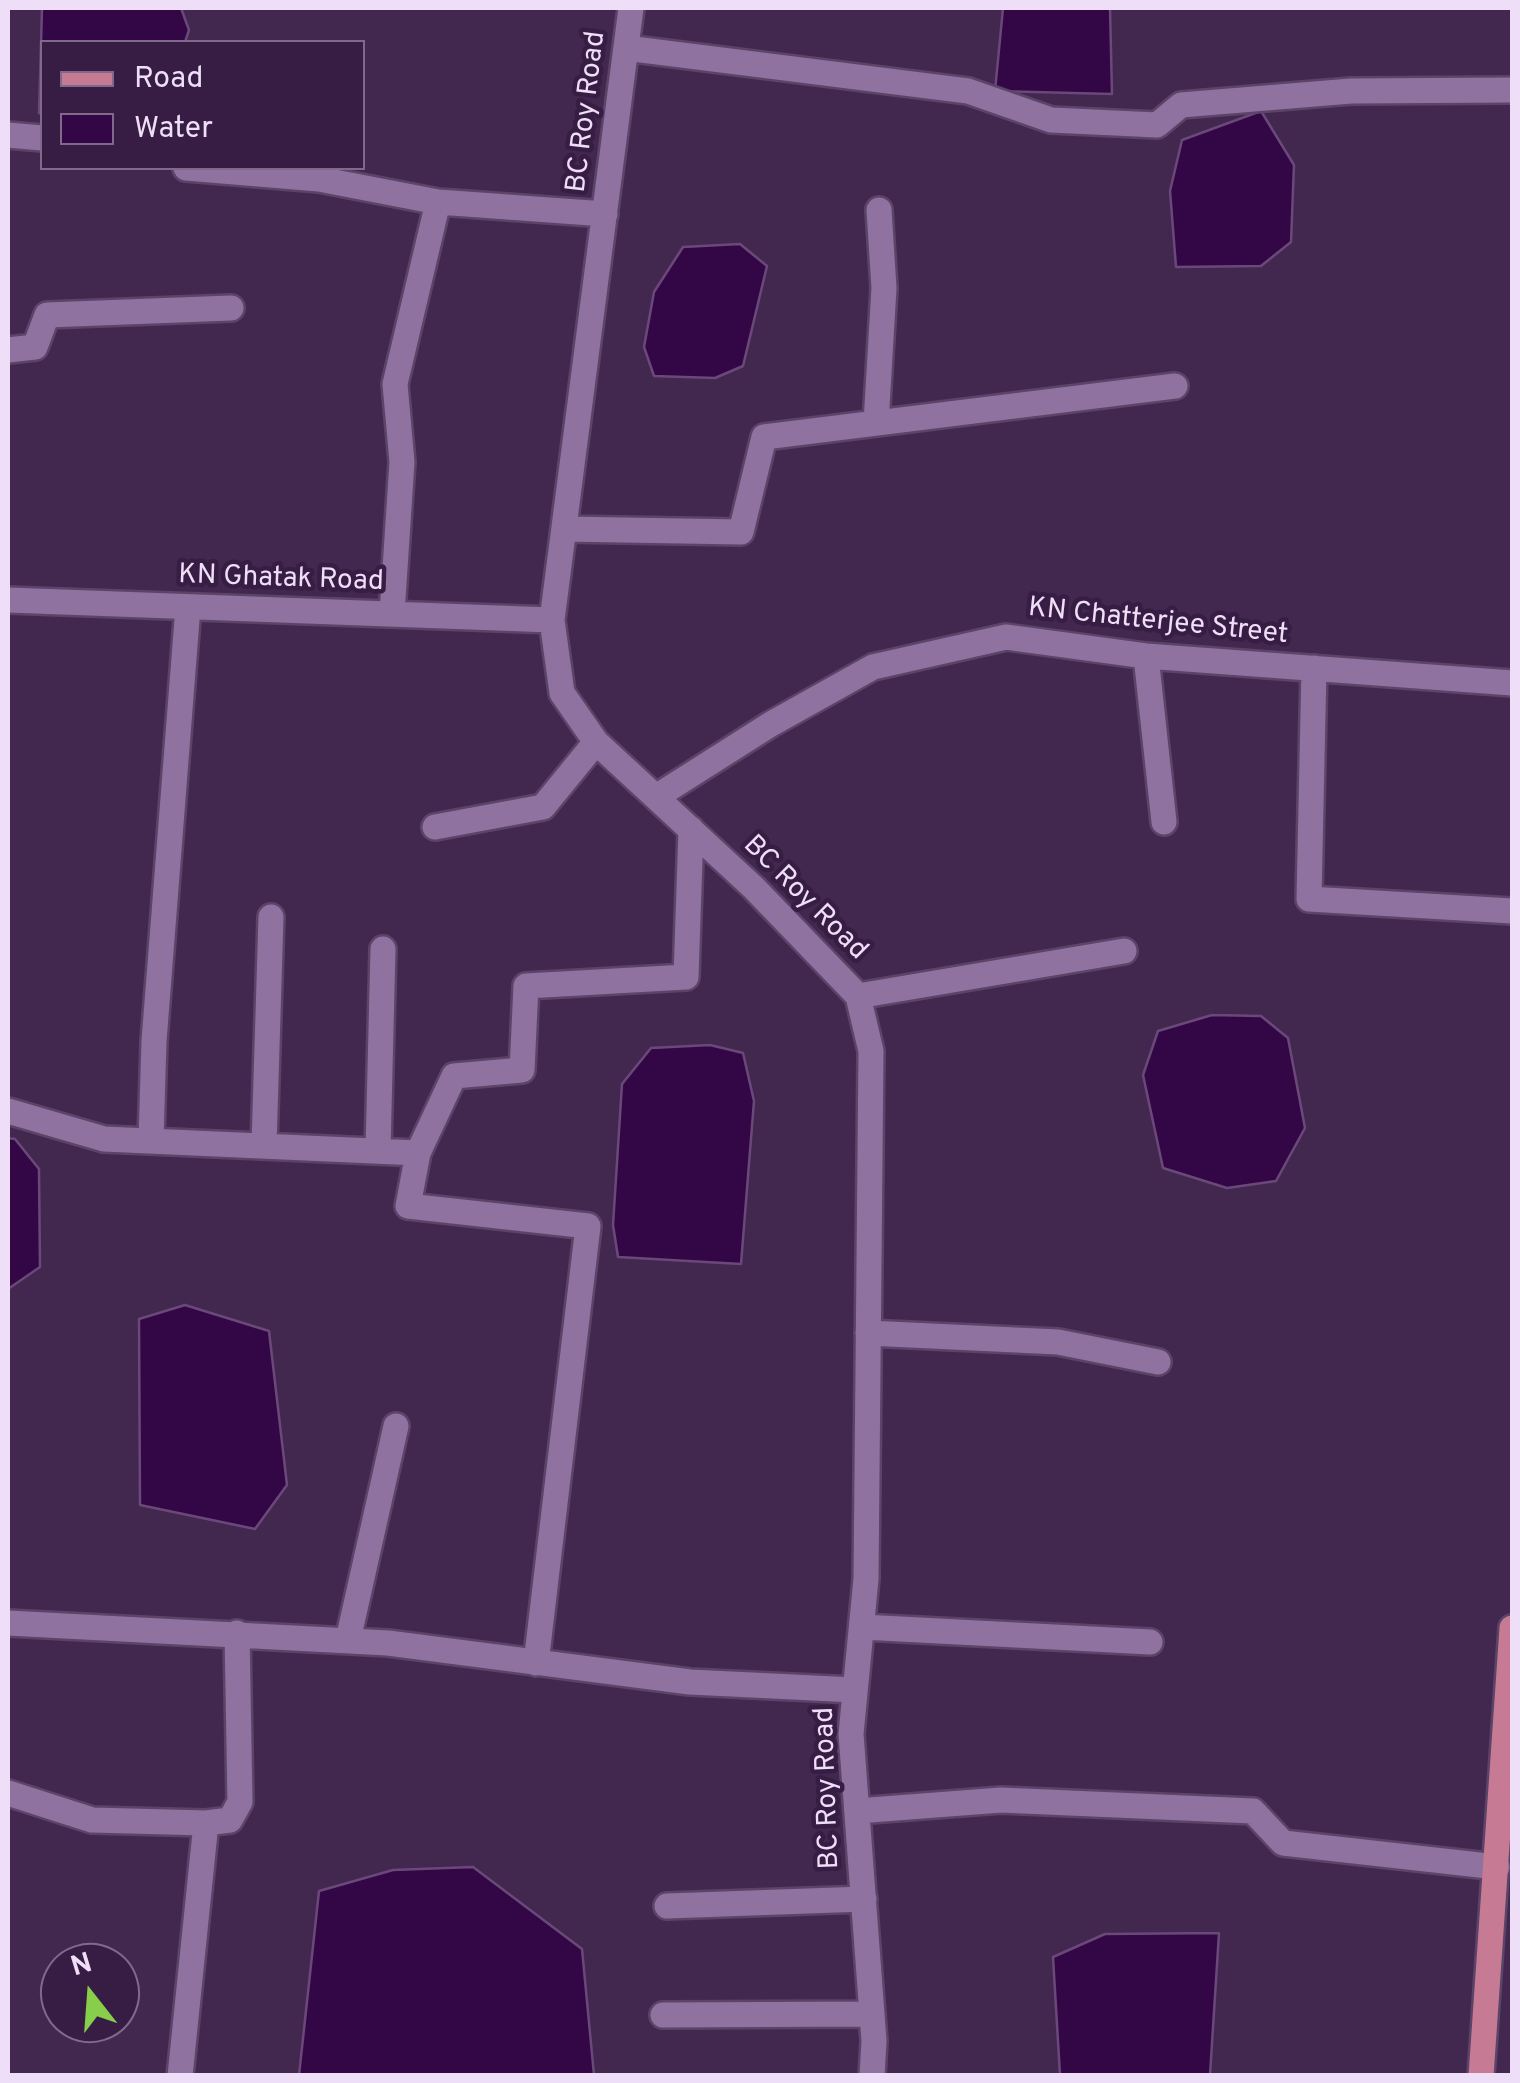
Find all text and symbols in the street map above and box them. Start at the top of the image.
street label: BC Roy Road [561,29,615,195]
legend [40,40,365,170]
text: Road [134,61,203,98]
text: Water [134,111,213,148]
street label: KN Ghatak Road [178,560,384,600]
street label: KN Chatterjee Street [1026,593,1290,653]
street label: BC Roy Road [735,830,873,968]
street label: BC Roy Road [809,1706,849,1870]
north arrow [40,1943,140,2043]
text: N [67,1946,97,1986]

